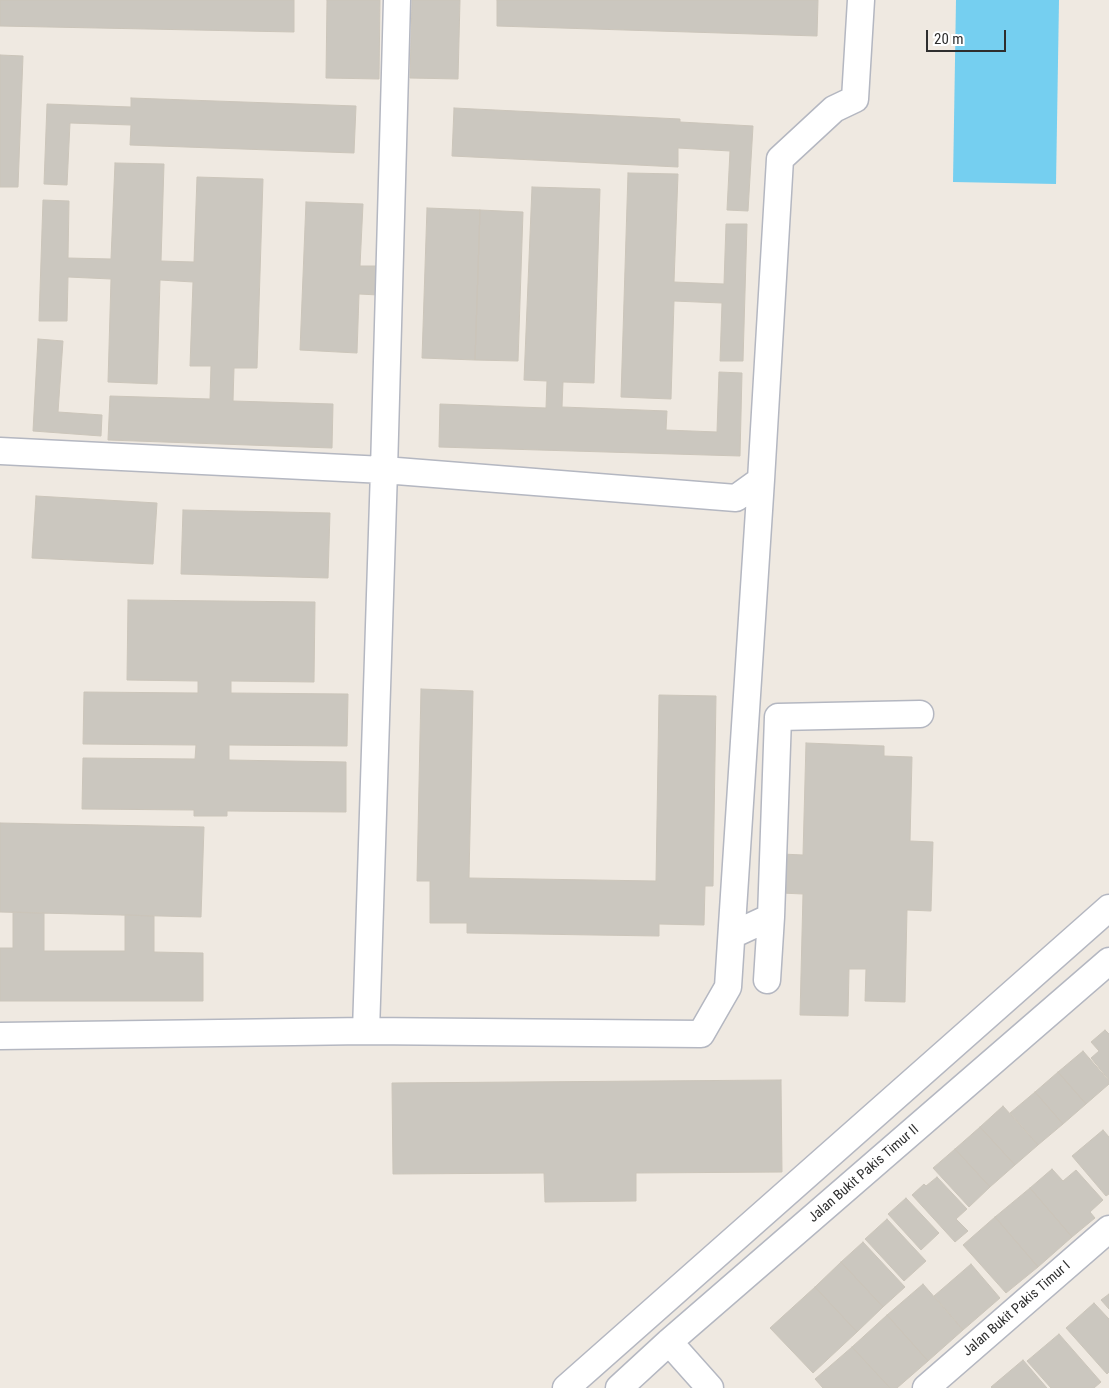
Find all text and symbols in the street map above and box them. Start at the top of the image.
scale bar [929,20,1009,52]
text: 20 m [934,30,964,48]
street label: Jalan Bukit Pakis Timur II [805,1122,923,1226]
street label: Jalan Bukit Pakis Timur I [960,1258,1074,1360]

